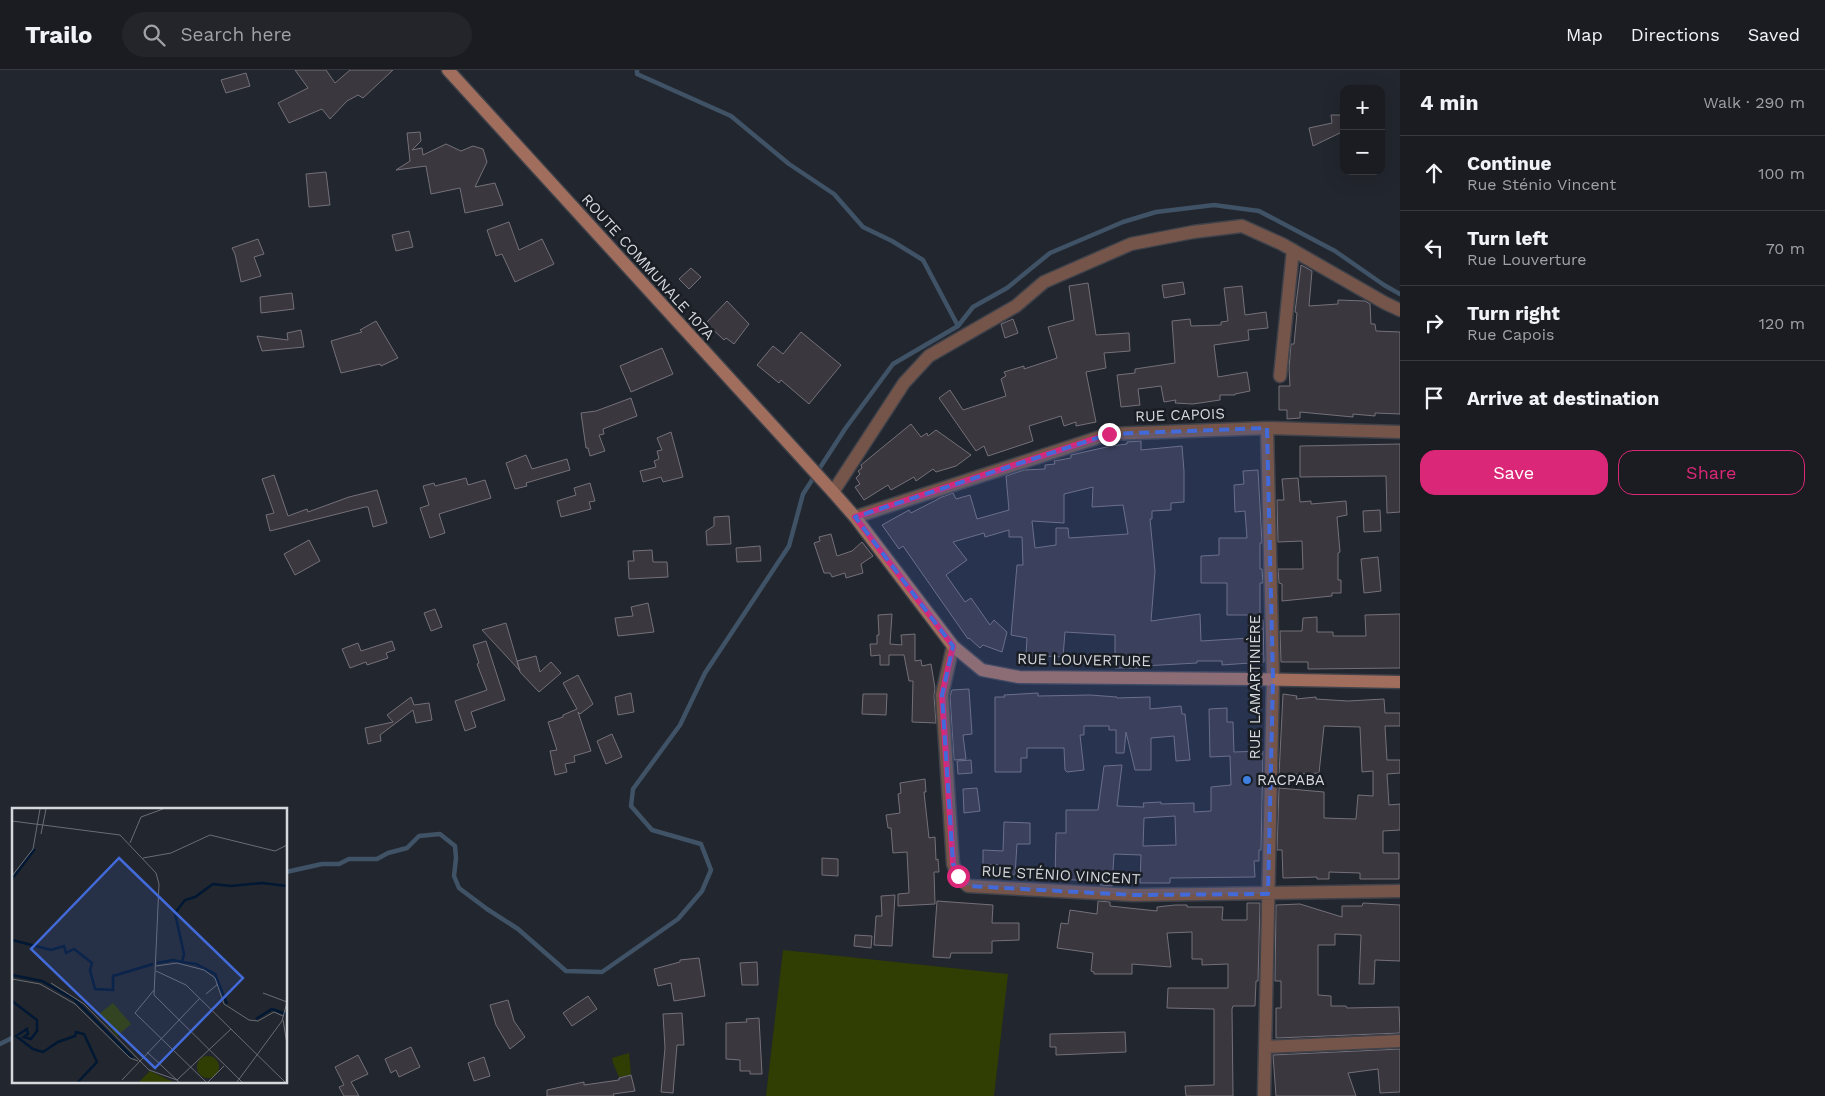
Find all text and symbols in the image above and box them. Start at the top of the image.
search box [122,12,472,57]
text: Trailo [25,21,92,49]
icon: search [140,21,168,49]
text: Search here [180,23,292,46]
text: Map [1566,24,1603,45]
text: Directions [1631,24,1720,45]
text: Saved [1748,24,1800,45]
map controls [1340,85,1385,175]
button: + [1340,85,1385,130]
text: 4 min [1420,90,1478,115]
text: Walk · 290 m [1703,93,1805,112]
button: − [1340,130,1385,175]
text: Continue [1467,152,1551,175]
icon: ahead [1420,159,1448,187]
text: 100 m [1758,164,1805,183]
text: Rue Sténio Vincent [1467,175,1616,194]
street label: ROUTE COMMUNALE 107A [578,190,718,344]
text: Turn left [1467,227,1548,250]
icon: left [1420,234,1448,262]
text: 70 m [1766,239,1805,258]
text: Rue Louverture [1467,250,1587,269]
text: Turn right [1467,302,1560,325]
icon: right [1420,309,1448,337]
text: 120 m [1759,314,1805,333]
text: Rue Capois [1467,325,1554,344]
icon: arrive [1420,384,1448,412]
text: Arrive at destination [1467,387,1659,410]
street label: RUE CAPOIS [1135,404,1225,426]
route end [1098,423,1121,446]
button: Save [1420,450,1608,495]
button: Share [1618,450,1805,495]
street label: RUE LAMARTINIÈRE [1246,615,1264,759]
street label: RUE LOUVERTURE [1017,650,1151,670]
place label: RACPABA [1257,771,1325,789]
marker: RACPABA [1241,774,1253,786]
inset map [12,808,288,1084]
street label: RUE STÉNIO VINCENT [981,862,1141,888]
route start [947,865,970,888]

